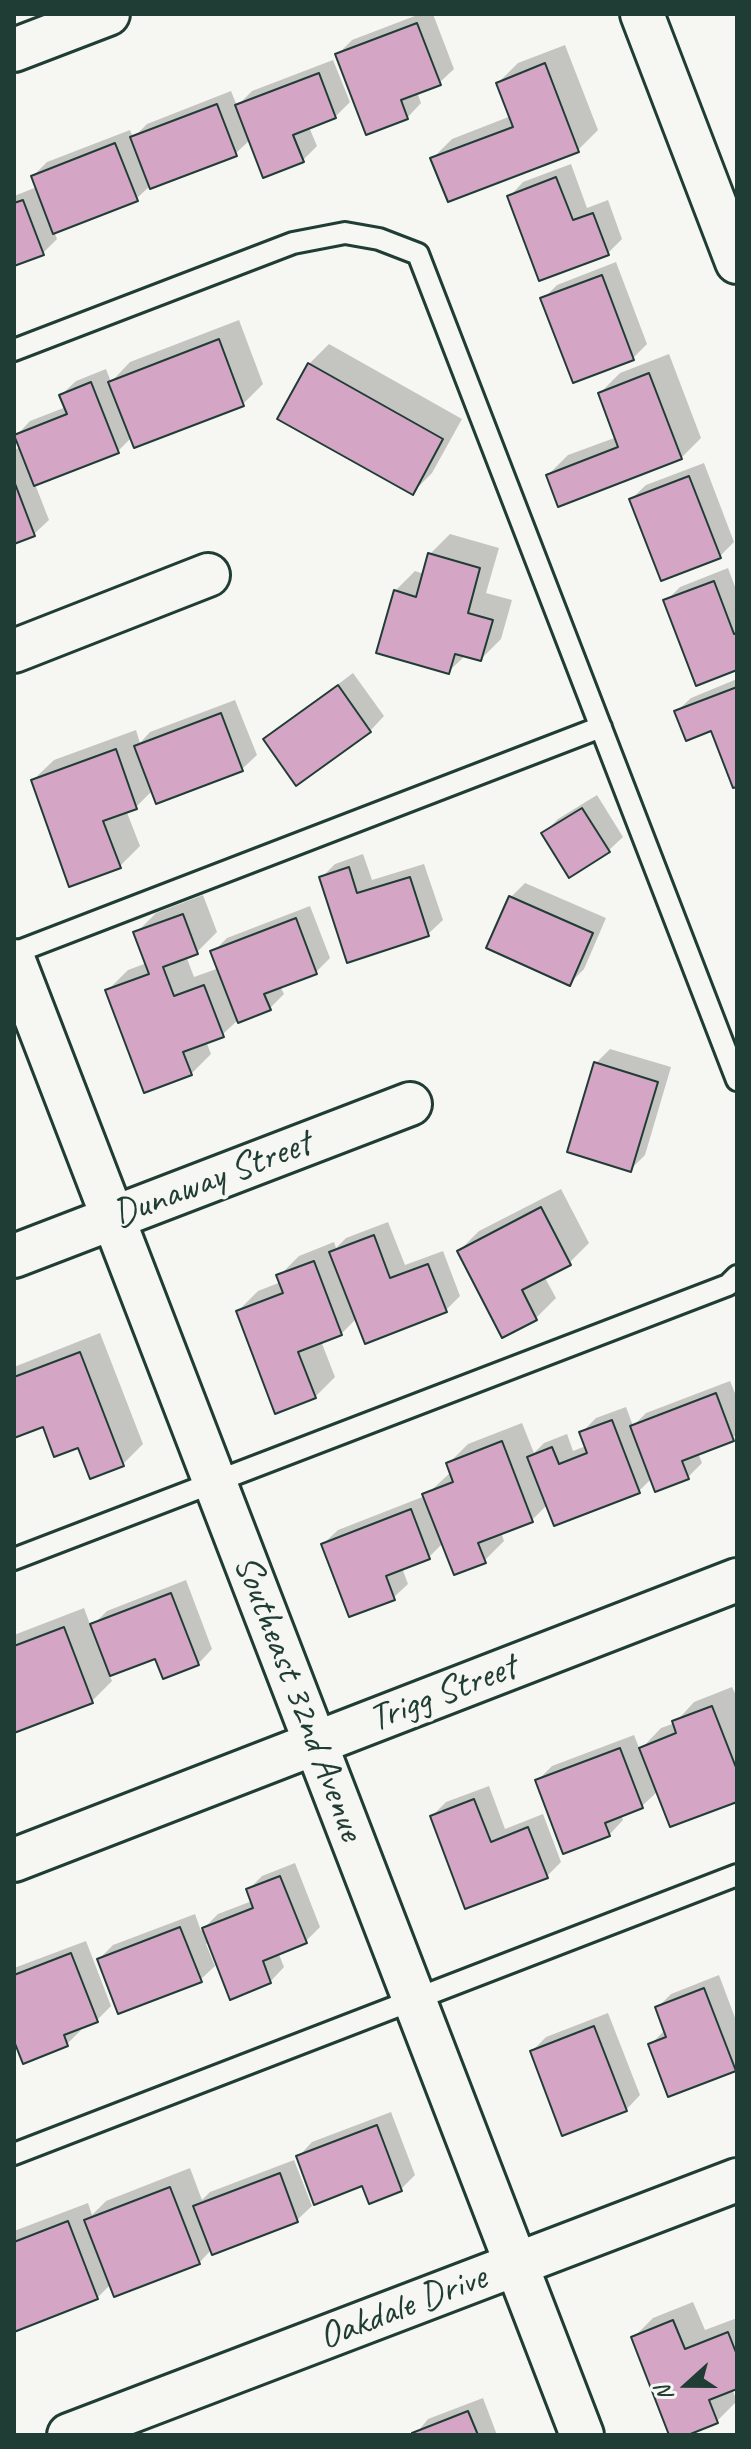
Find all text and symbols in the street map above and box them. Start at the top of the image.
street label: Dunaway Street [107,1121,317,1239]
street label: Southeast 32nd Avenue [223,1549,373,1847]
street label: Trigg Street [363,1645,523,1743]
street label: Oakdale Drive [313,2255,493,2361]
north arrow [647,2345,727,2425]
text: N [649,2382,680,2405]

